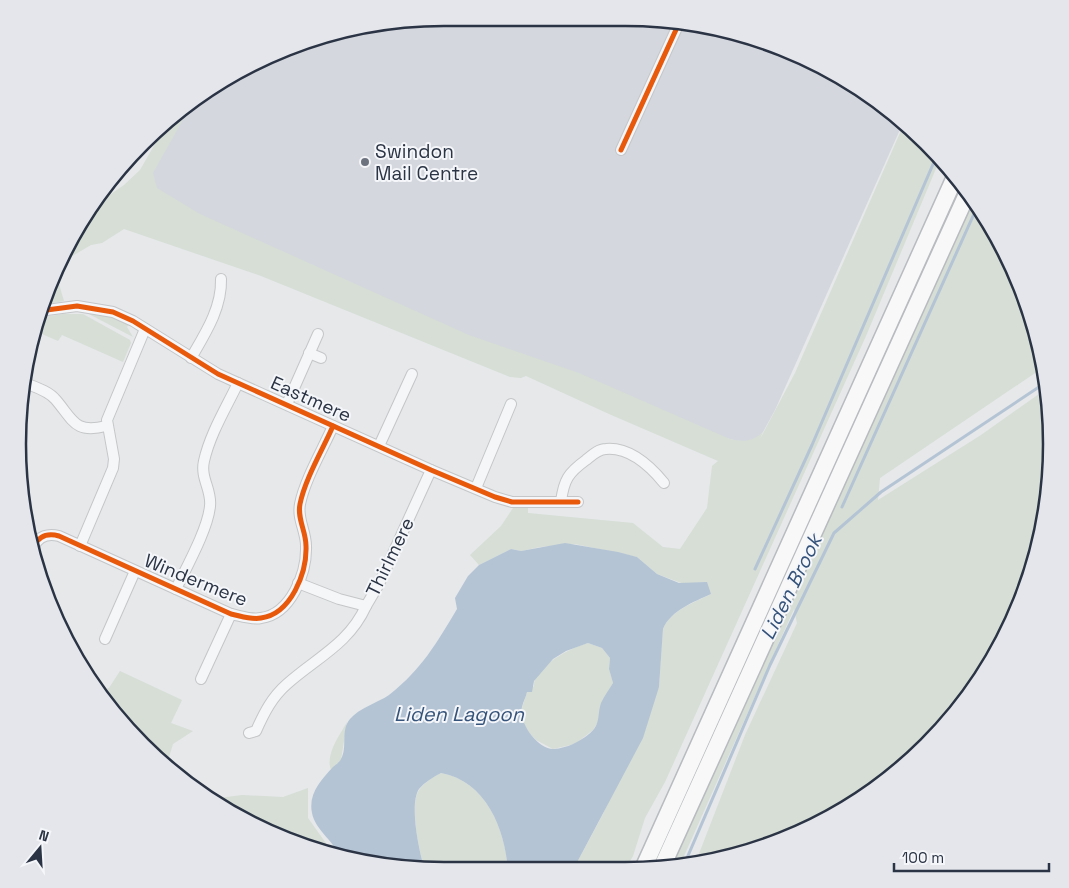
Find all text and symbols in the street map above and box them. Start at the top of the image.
place label: Swindon Mail Centre [375,139,478,186]
marker: Swindon Mail Centre [359,156,371,168]
street label: Eastmere [267,370,355,428]
street label: Thirlmere [360,513,420,601]
water label: Liden Brook [754,528,829,644]
street label: Windermere [141,548,251,612]
water label: Liden Lagoon [394,701,525,727]
north arrow [15,823,65,873]
text: N [37,826,51,846]
scale bar [894,840,1049,872]
text: 100 m [902,848,944,867]

